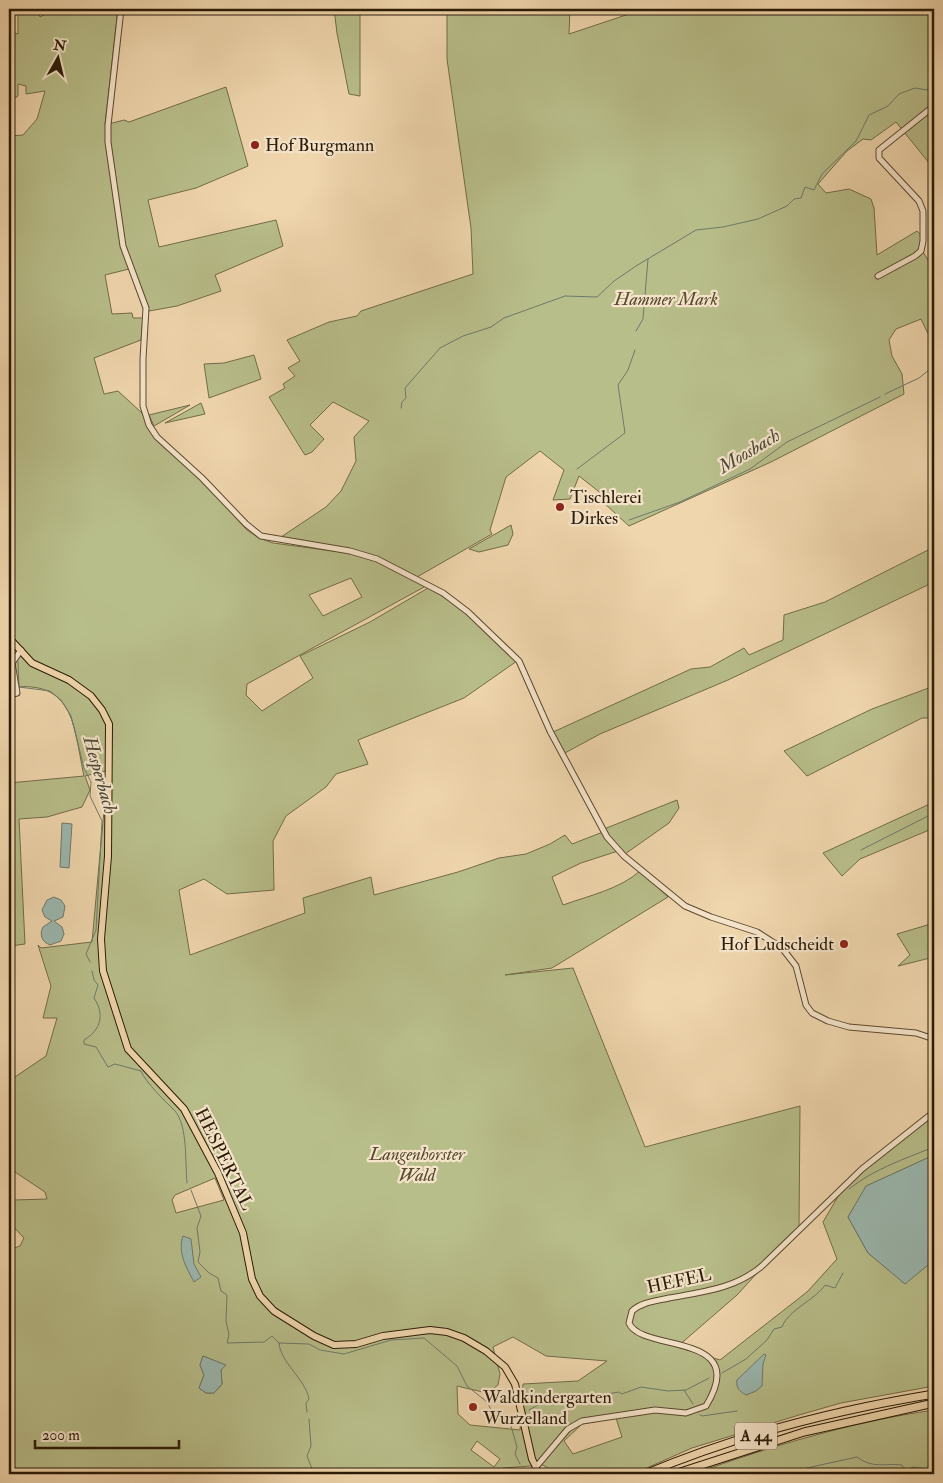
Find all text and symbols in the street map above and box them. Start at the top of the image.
north arrow [32,32,82,82]
text: N [51,36,68,55]
place label: Hof Burgmann [265,134,374,157]
marker: Hof Burgmann [249,139,261,151]
park label: Hammer Mark [613,288,718,311]
water label: Moosbach [713,423,784,479]
place label: Tischlerei Dirkes [570,486,642,530]
marker: Tischlerei Dirkes [554,501,566,513]
water label: Hesperbach [77,732,123,817]
place label: Hof Ludscheidt [720,933,834,956]
marker: Hof Ludscheidt [838,938,850,950]
street label: HESPERTAL [189,1104,259,1214]
park label: Langenhorster Wald [368,1143,466,1187]
street label: HEFEL [645,1263,713,1299]
place label: Waldkindergarten Wurzelland [482,1386,612,1430]
marker: Waldkindergarten Wurzelland [467,1401,479,1413]
scale bar [35,1418,179,1450]
road number: A 44 [735,1422,777,1450]
text: 200 m [42,1426,80,1445]

